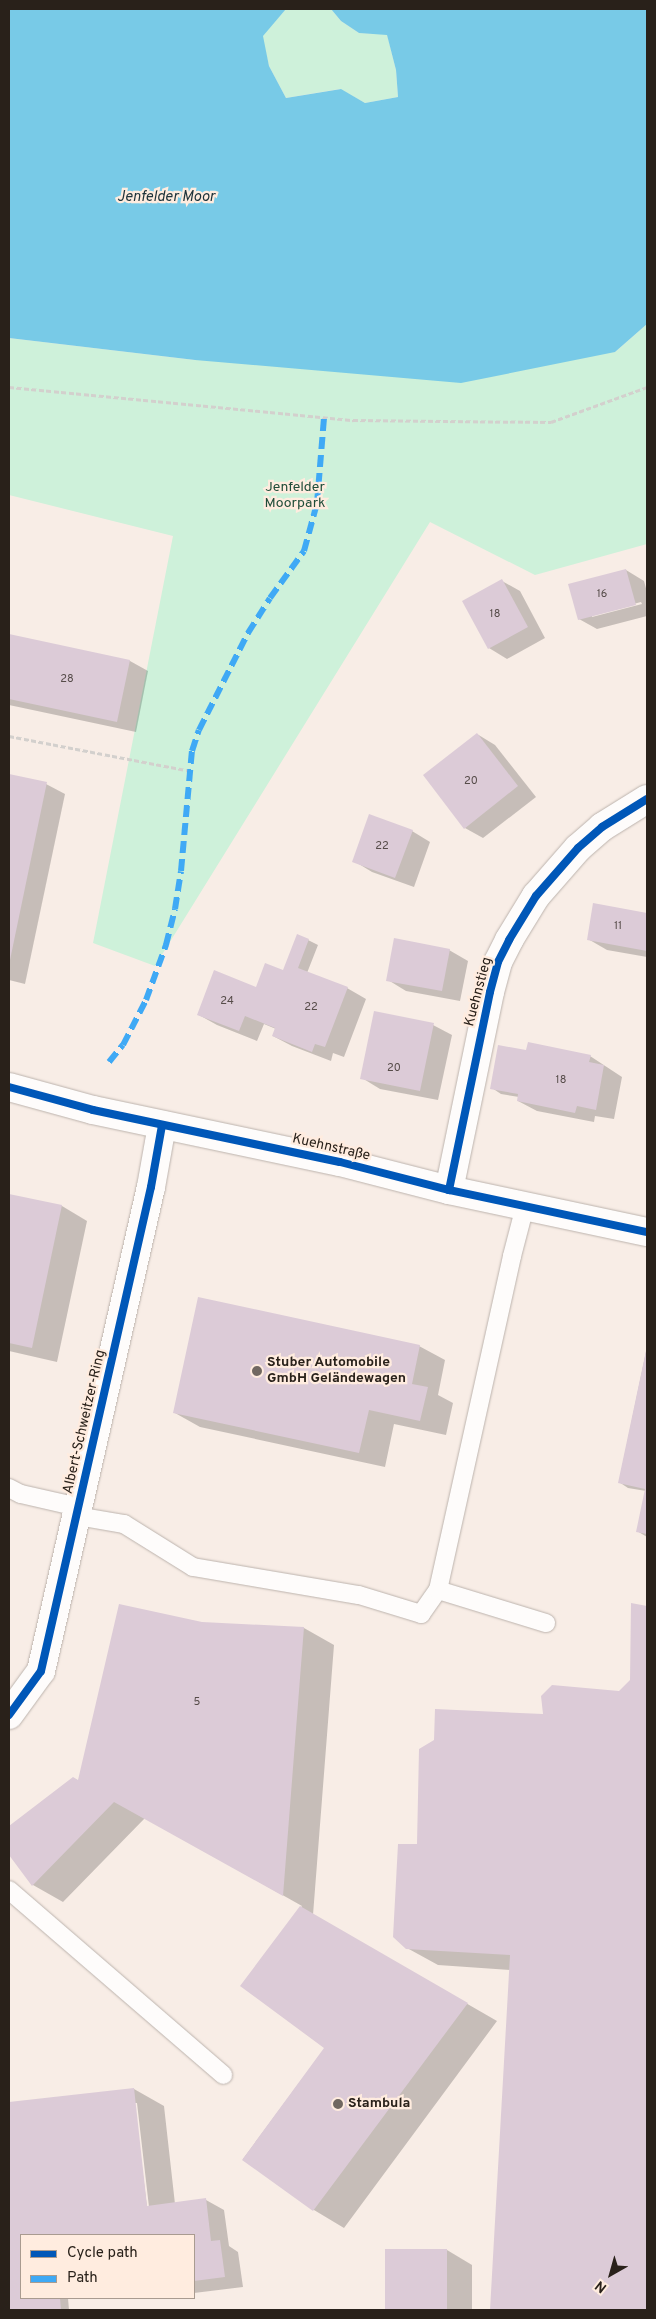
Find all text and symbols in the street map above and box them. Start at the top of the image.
water label: Jenfelder Moor [117,189,215,207]
park label: Jenfelder Moorpark [265,480,325,512]
house number: 16 [597,587,607,601]
house number: 18 [490,607,500,621]
house number: 28 [60,672,74,686]
house number: 20 [464,774,478,788]
house number: 22 [375,839,389,853]
house number: 11 [614,919,622,933]
street label: Kuehnstieg [462,955,496,1029]
house number: 24 [220,994,234,1008]
house number: 22 [304,1000,318,1014]
house number: 20 [387,1061,401,1075]
house number: 18 [556,1073,566,1087]
street label: Kuehnstraße [290,1131,372,1165]
street label: Albert-Schweitzer-Ring [60,1348,110,1496]
place label: Stuber Automobile GmbH Geländewagen [267,1355,406,1388]
marker: Stuber Automobile GmbH Geländewagen [251,1365,263,1377]
house number: 5 [194,1695,200,1709]
place label: Stambula [348,2096,410,2112]
marker: Stambula [332,2098,344,2110]
legend [20,2234,195,2299]
text: Cycle path [67,2244,138,2263]
north arrow [586,2249,636,2299]
text: Path [67,2269,98,2288]
text: N [592,2276,611,2296]

